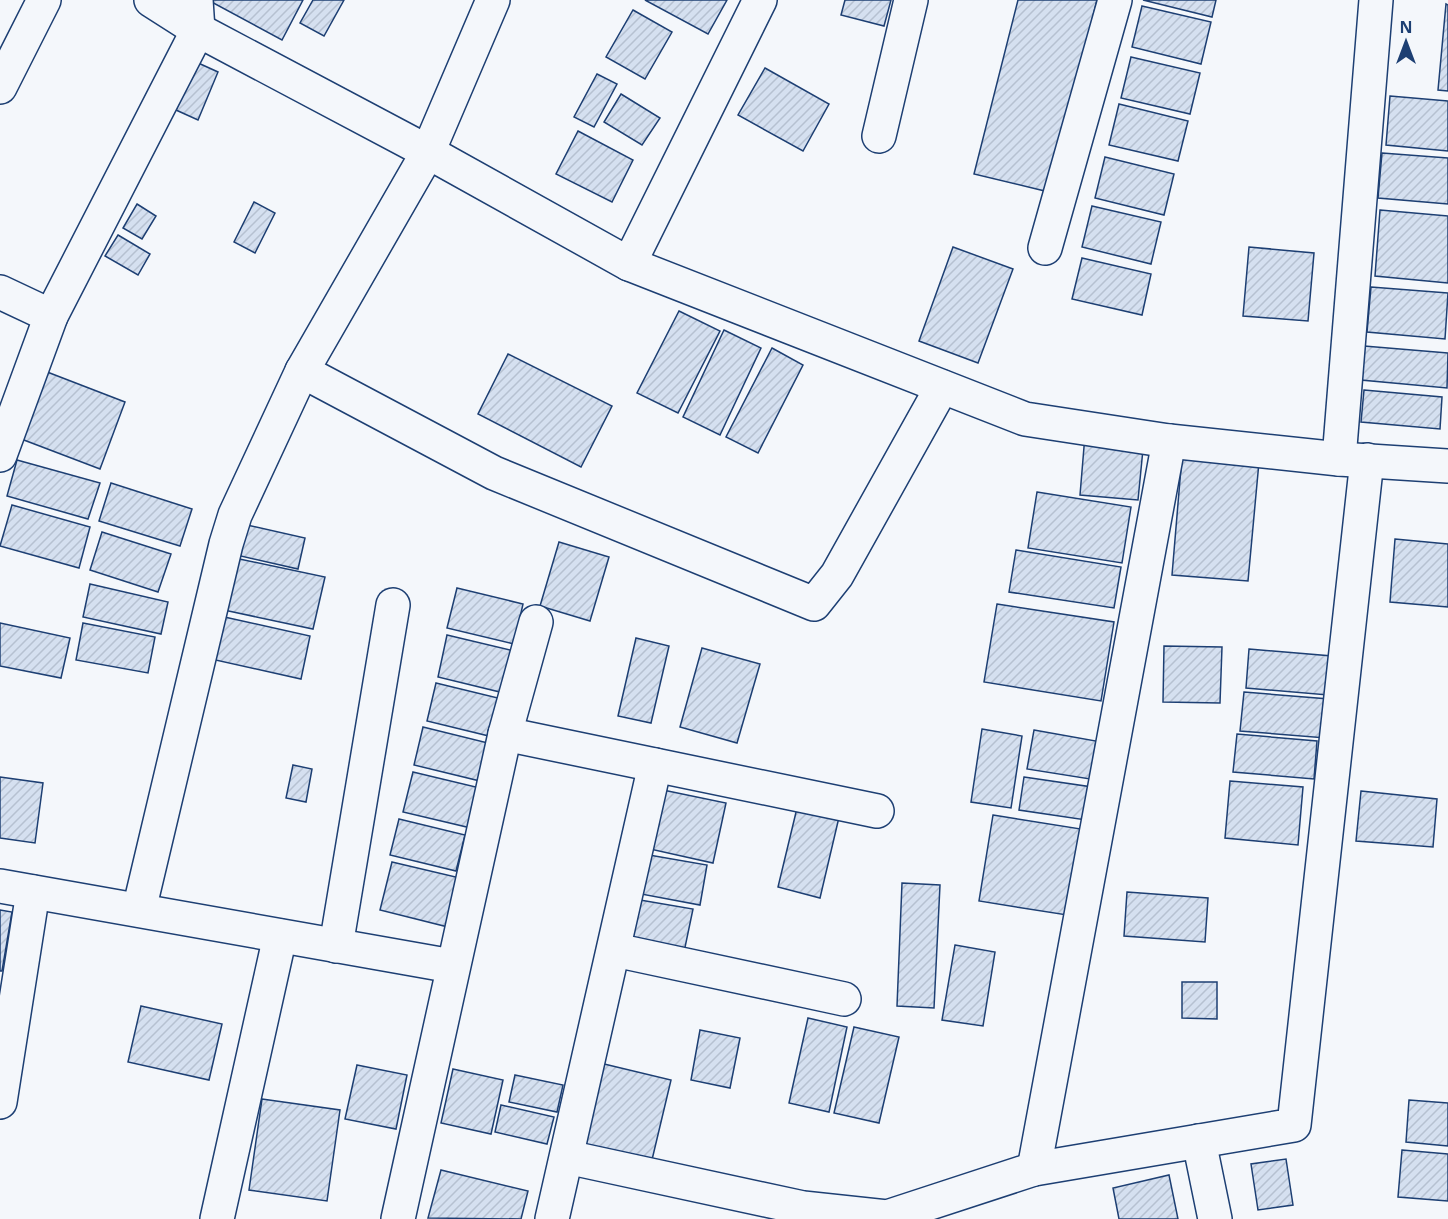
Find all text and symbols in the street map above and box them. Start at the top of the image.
north arrow [1376,12,1436,72]
text: N [1399,16,1413,38]

